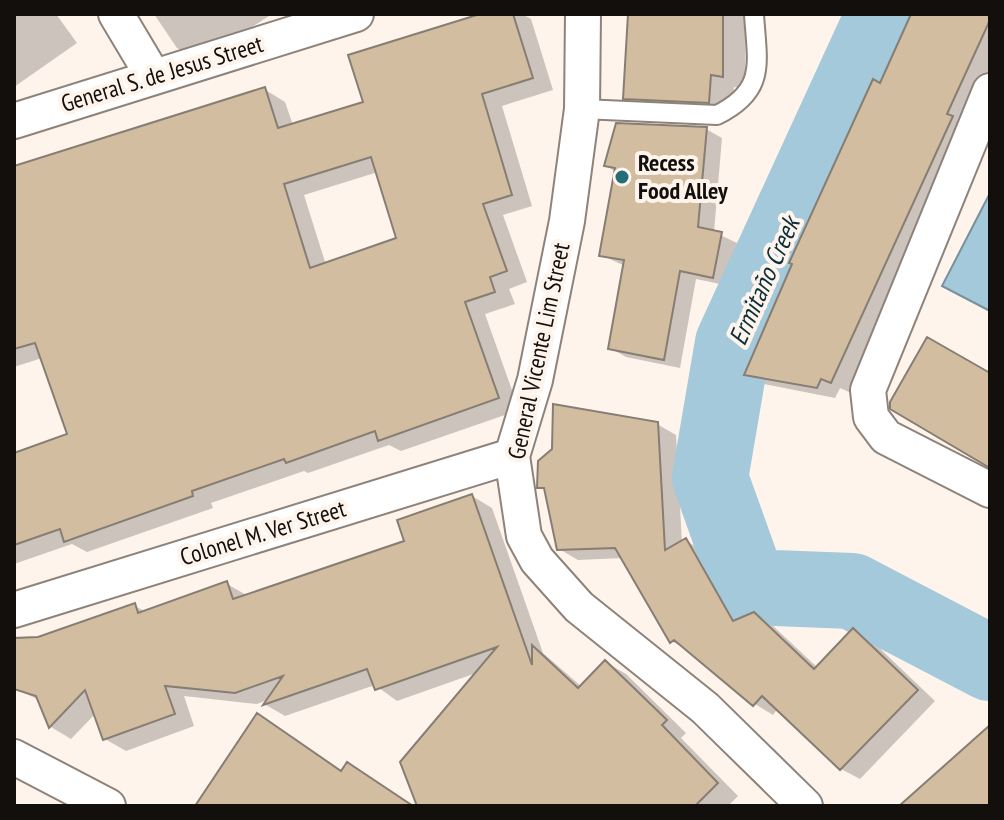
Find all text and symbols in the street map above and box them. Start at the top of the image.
street label: General S. de Jesus Street [57,28,267,119]
place label: Recess Food Alley [638,147,728,206]
marker: Recess Food Alley [613,168,631,186]
water label: Ermitaño Creek [721,209,808,350]
street label: General Vicente Lim Street [500,240,577,462]
street label: Colonel M. Ver Street [176,493,350,572]

